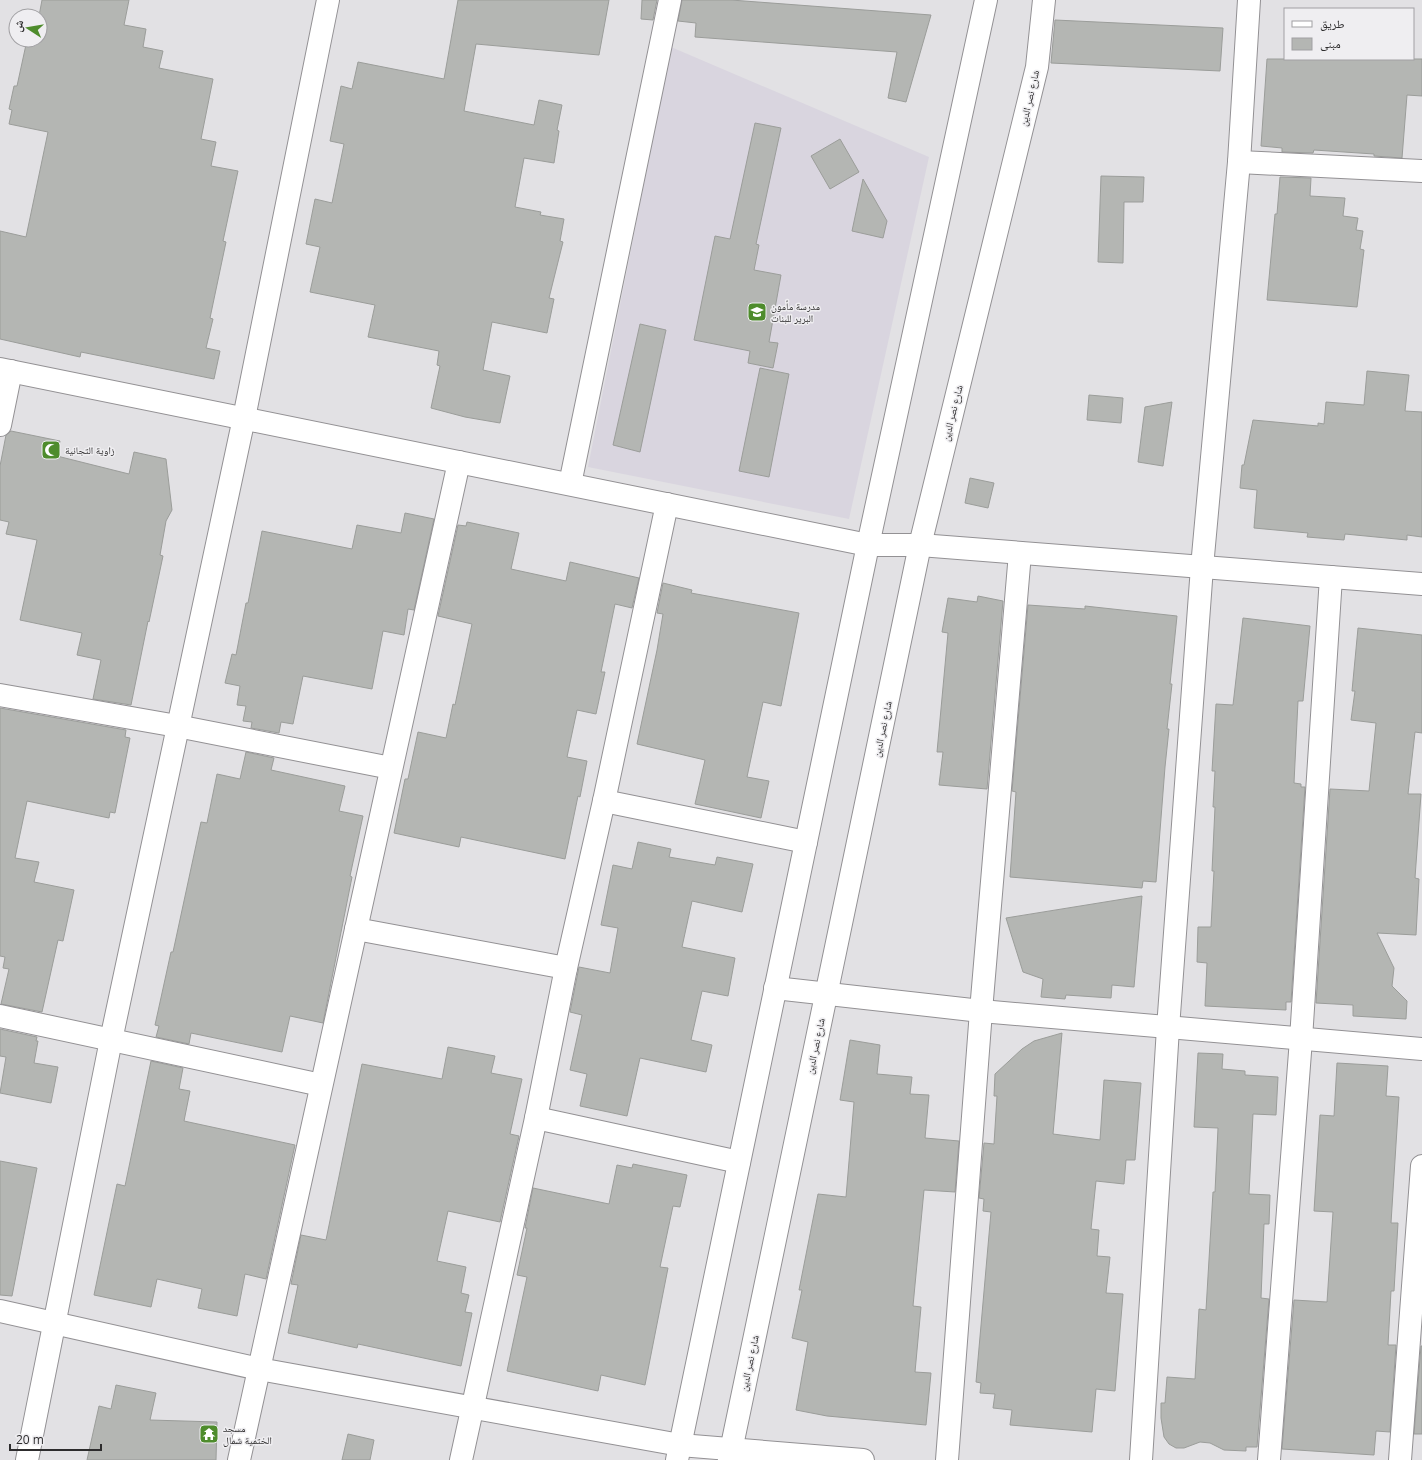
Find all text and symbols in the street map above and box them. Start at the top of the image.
north arrow [8,8,48,48]
legend [1284,8,1414,60]
text: طريق [1320,15,1345,32]
text: ش [9,18,27,33]
text: مبنى [1320,35,1341,52]
street label: شارع نصر الدين [1016,68,1042,127]
place label: مدرسة مأمون البرير للبنات [771,299,820,325]
school or university icon: مدرسة مأمون البرير للبنات [746,301,768,323]
street label: شارع نصر الدين [938,383,966,442]
mosque icon: زاوية التجانية [40,439,62,461]
place label: زاوية التجانية [65,443,115,457]
street label: شارع نصر الدين [869,699,895,758]
street label: شارع نصر الدين [802,1016,828,1075]
street label: شارع نصر الدين [736,1333,762,1392]
place label: مسجد الختمية شمال [223,1421,272,1447]
temple icon: مسجد الختمية شمال [198,1423,220,1445]
scale bar [10,1426,101,1452]
text: 20 m [16,1431,44,1448]

